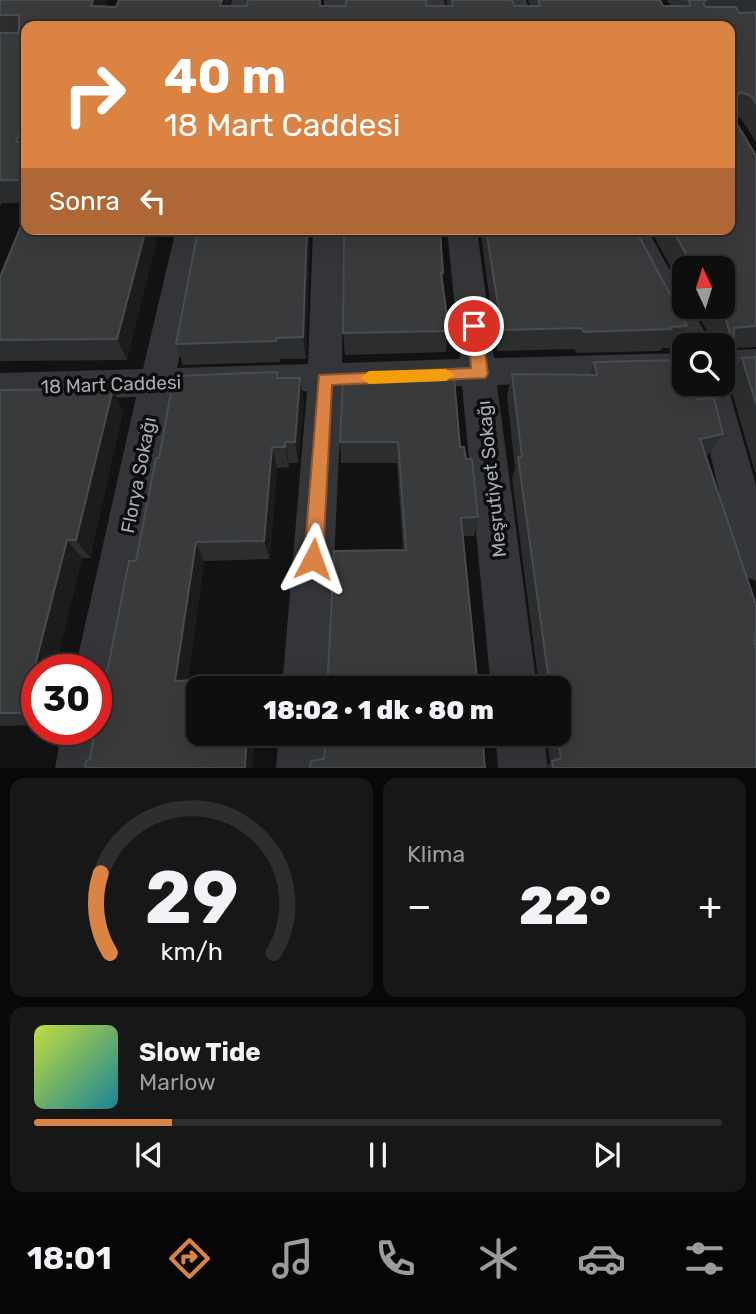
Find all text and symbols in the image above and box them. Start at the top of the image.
text: 40 m [164,47,286,105]
icon: right [49,49,140,140]
text: 18 Mart Caddesi [164,106,401,144]
icon: left [134,182,172,220]
text: Sonra [49,186,120,217]
north arrow [672,256,735,318]
map controls [672,256,735,396]
pin [444,296,504,356]
icon: arrive [455,307,493,345]
button: search [672,333,735,396]
street label: 18 Mart Caddesi [40,371,182,398]
street label: Meşrutiyet Sokağı [472,399,511,559]
street label: Florya Sokağı [116,415,161,535]
position arrow [276,522,350,596]
speed limit sign: 30 [21,654,112,745]
text: 18:02 · 1 dk · 80 m [263,695,494,726]
text: Klima [407,840,465,868]
text: 29 [145,856,238,942]
text: 22° [519,875,611,937]
text: − [407,883,432,929]
text: + [698,883,722,929]
text: km/h [160,937,223,966]
text: Slow Tide [139,1037,261,1068]
text: Marlow [139,1068,216,1096]
icon: previous [130,1136,168,1174]
icon: pause [359,1136,397,1174]
icon: next [588,1136,626,1174]
icon: directions [165,1234,214,1283]
icon: music [268,1234,317,1283]
icon: phone [371,1234,420,1283]
icon: climate [474,1234,523,1283]
icon: car [577,1234,626,1283]
icon: filters [680,1234,729,1283]
text: 18:01 [27,1239,112,1277]

